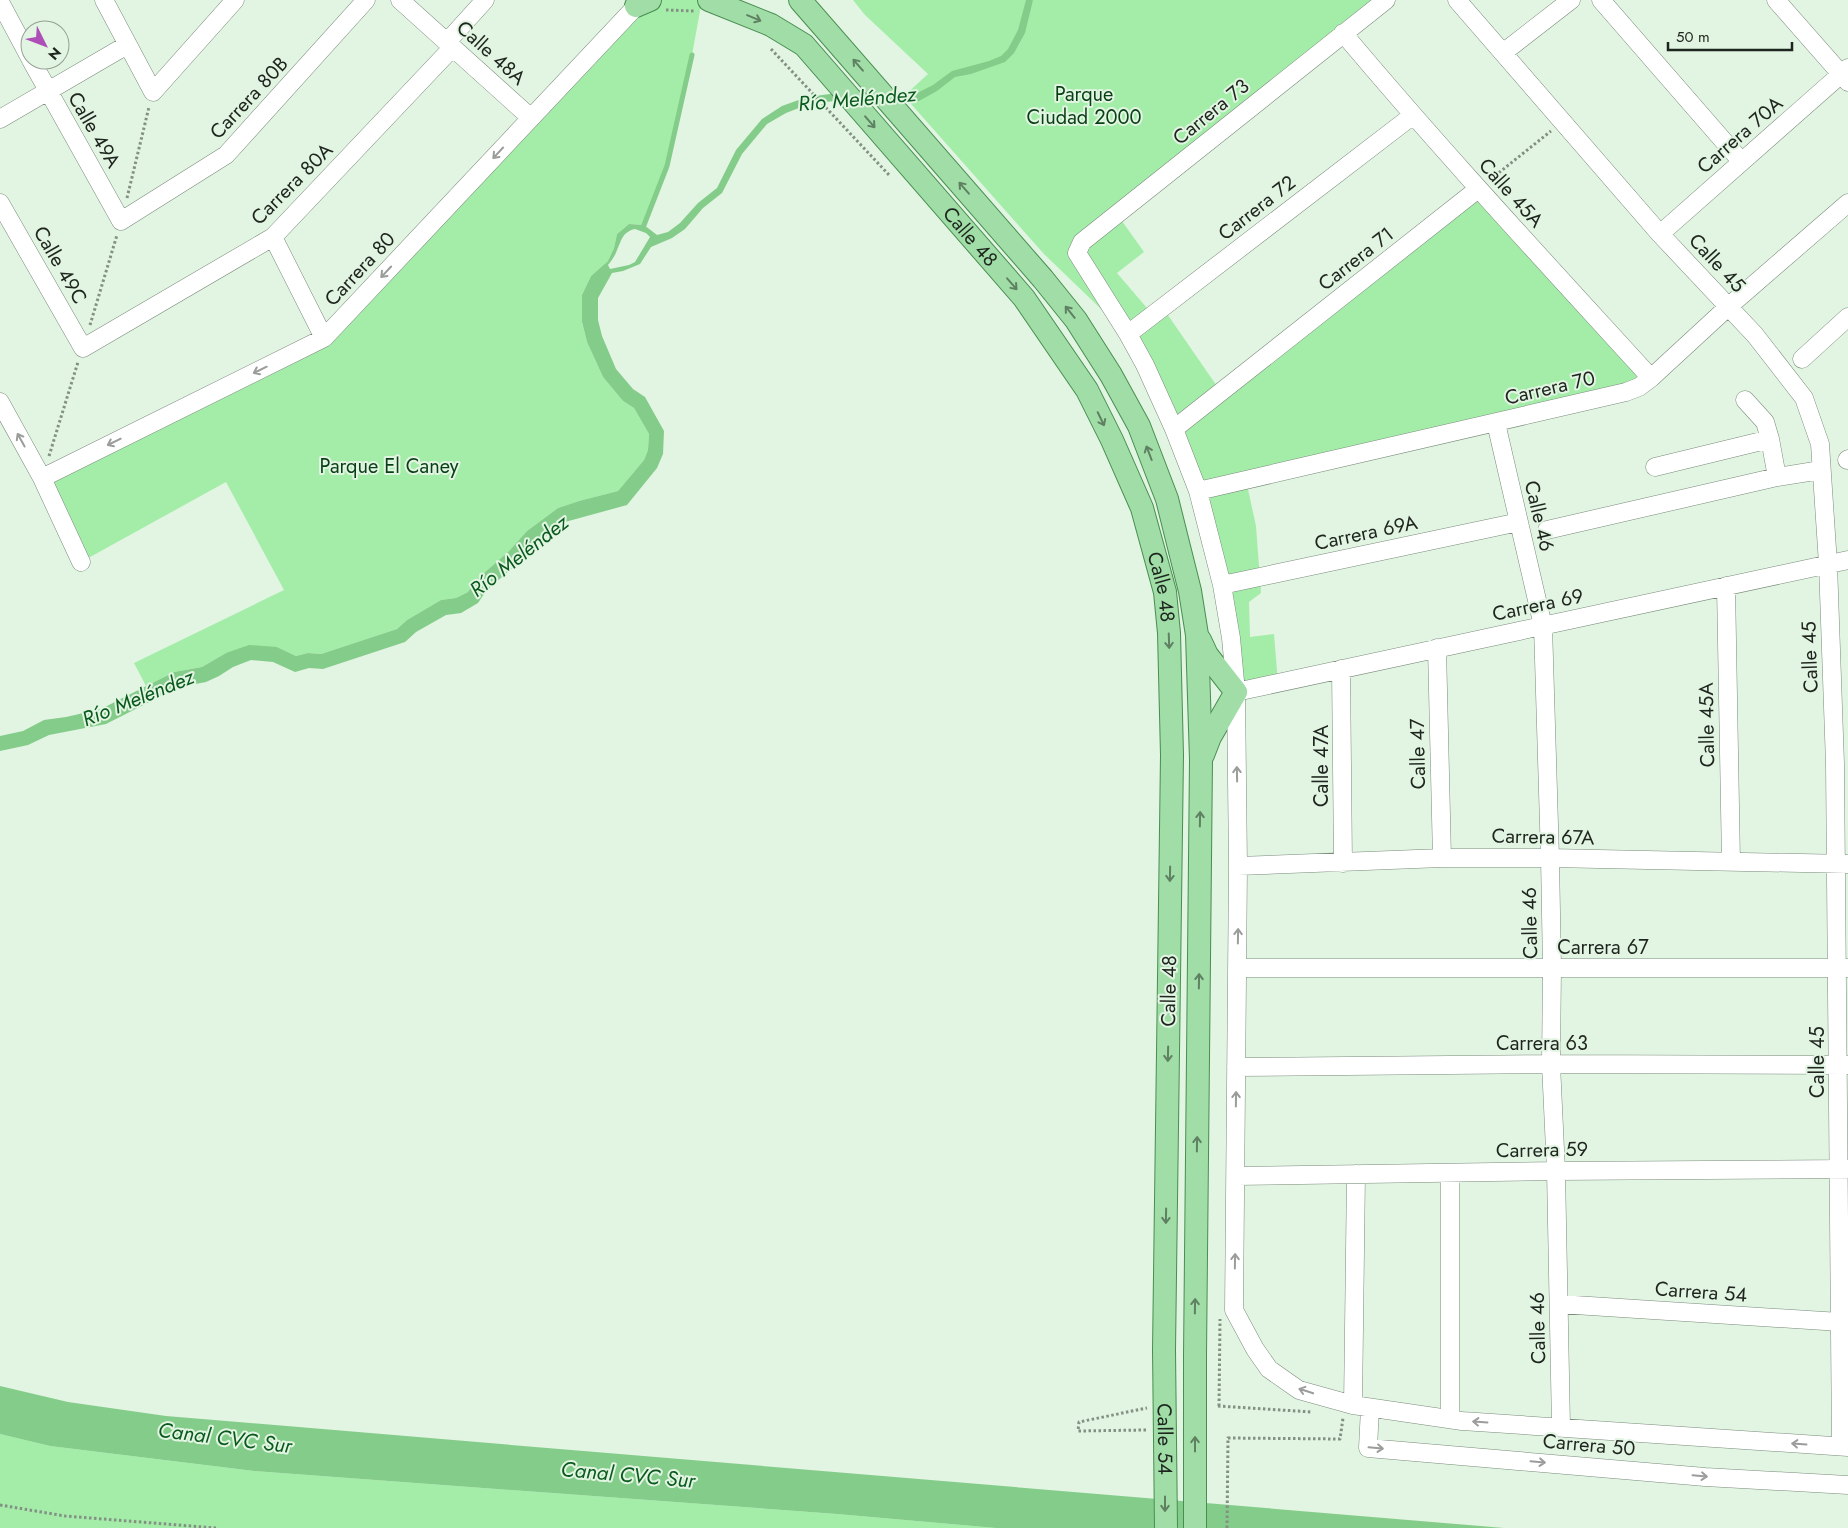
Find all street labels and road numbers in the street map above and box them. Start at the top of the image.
street label: Calle 48A [450,14,533,93]
street label: Carrera 80B [203,50,295,146]
street label: Carrera 73 [1167,72,1256,152]
street label: Calle 49A [60,86,128,174]
street label: Carrera 70A [1691,89,1790,180]
street label: Carrera 80A [244,136,340,232]
street label: Calle 45A [1472,152,1551,235]
street label: Carrera 72 [1212,168,1302,248]
street label: Calle 48 [936,200,1005,273]
street label: Carrera 71 [1312,220,1400,298]
street label: Calle 49C [26,221,94,309]
street label: Carrera 80 [318,225,402,313]
street label: Calle 45 [1682,227,1752,299]
street label: Carrera 70 [1502,364,1598,412]
street label: Calle 46 [1517,478,1561,554]
street label: Carrera 69A [1312,508,1421,558]
street label: Calle 48 [1140,548,1182,623]
street label: Carrera 69 [1490,581,1586,629]
street label: Calle 45 [1794,621,1826,693]
street label: Calle 45A [1692,681,1722,768]
street label: Calle 47 [1403,718,1433,790]
street label: Calle 47A [1307,724,1336,807]
street label: Carrera 67A [1491,822,1595,852]
street label: Calle 46 [1515,887,1545,959]
street label: Carrera 67 [1557,933,1649,962]
street label: Calle 48 [1154,955,1184,1027]
street label: Calle 45 [1803,1026,1832,1098]
street label: Carrera 63 [1496,1029,1588,1058]
street label: Carrera 59 [1496,1135,1588,1165]
street label: Carrera 54 [1654,1274,1748,1310]
street label: Calle 46 [1523,1292,1553,1364]
street label: Calle 54 [1150,1403,1180,1475]
street label: Carrera 50 [1542,1427,1636,1463]

